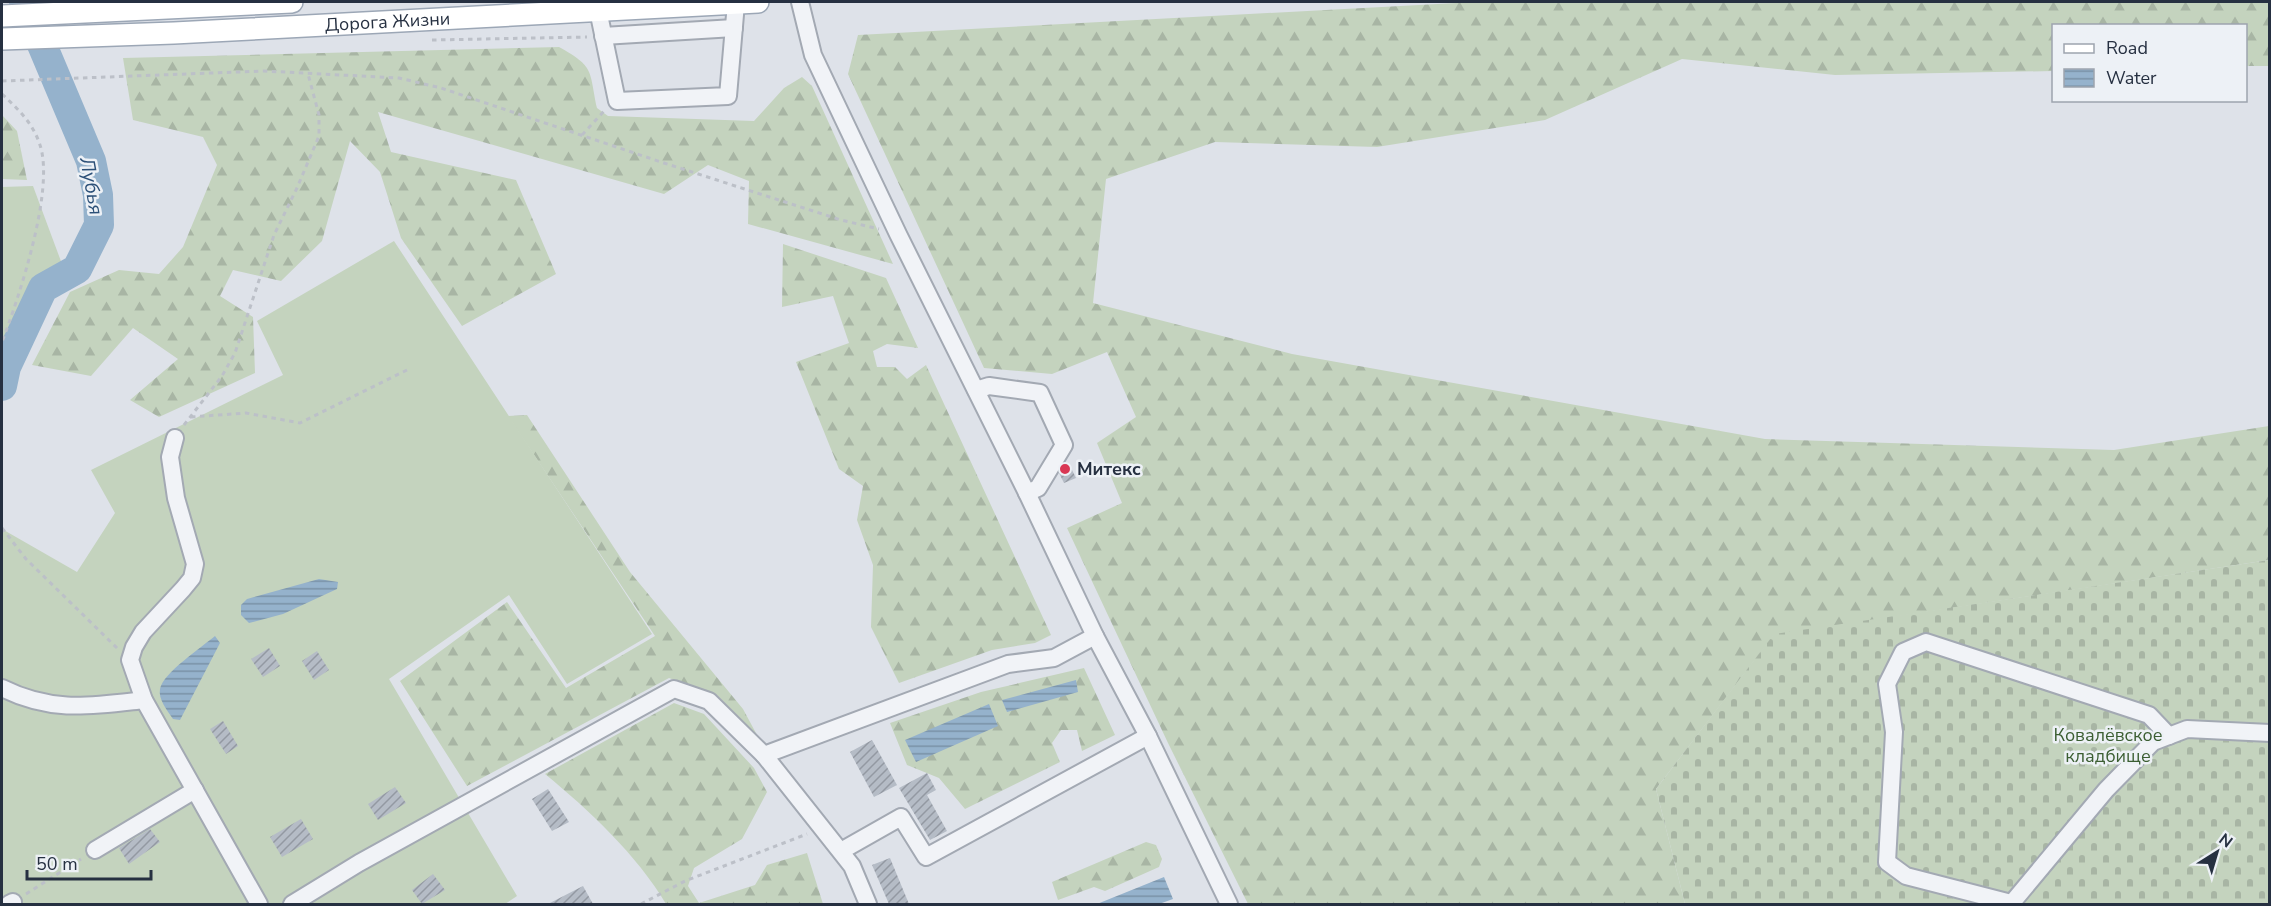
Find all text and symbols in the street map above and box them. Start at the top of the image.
street label: Дорога Жизни [324,6,451,37]
legend [2052,24,2247,102]
text: Road [2106,36,2148,60]
text: Water [2106,66,2157,90]
water label: Лубья [73,154,110,217]
place label: Митекс [1077,457,1141,481]
marker: Митекс [1058,462,1072,476]
park label: Ковалёвское кладбище [2053,723,2163,768]
north arrow [2187,822,2247,882]
text: N [2214,828,2237,853]
scale bar [27,843,152,881]
text: 50 m [36,852,78,876]

